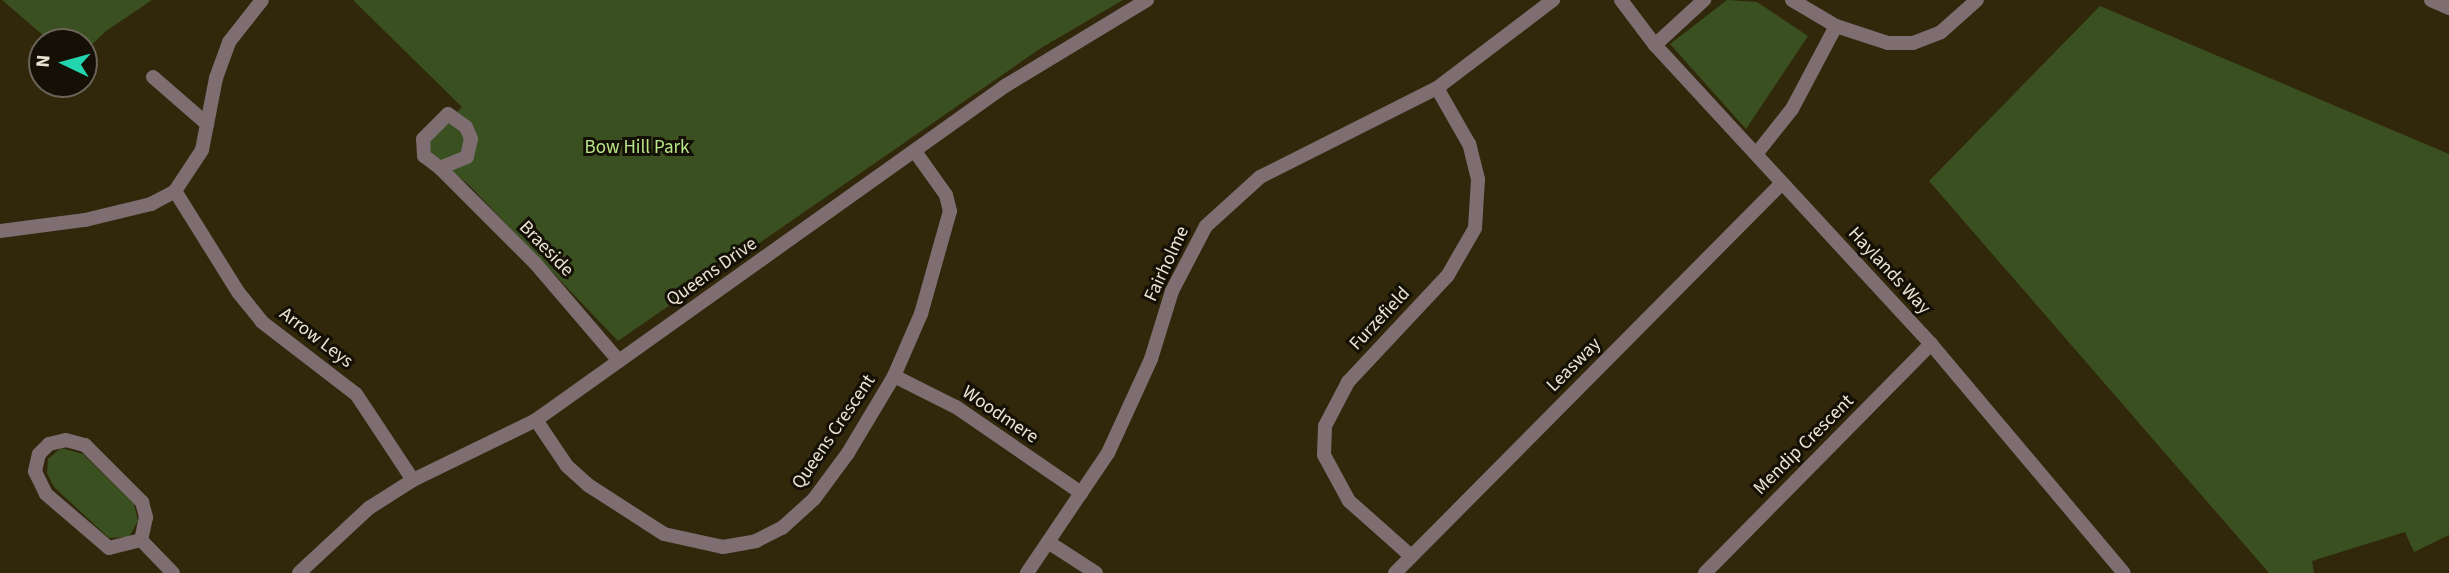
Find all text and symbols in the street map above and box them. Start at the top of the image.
north arrow [28,28,98,98]
text: N [30,54,58,69]
park label: Bow Hill Park [585,137,689,159]
street label: Braeside [514,216,578,282]
street label: Fairholme [1140,223,1194,305]
street label: Haylands Way [1843,223,1935,319]
street label: Queens Drive [662,233,762,311]
street label: Furzefield [1345,283,1415,355]
street label: Arrow Leys [275,303,357,373]
street label: Leasway [1542,333,1606,397]
street label: Queens Crescent [787,370,881,494]
street label: Woodmere [958,381,1042,449]
street label: Mendip Crescent [1749,390,1859,500]

